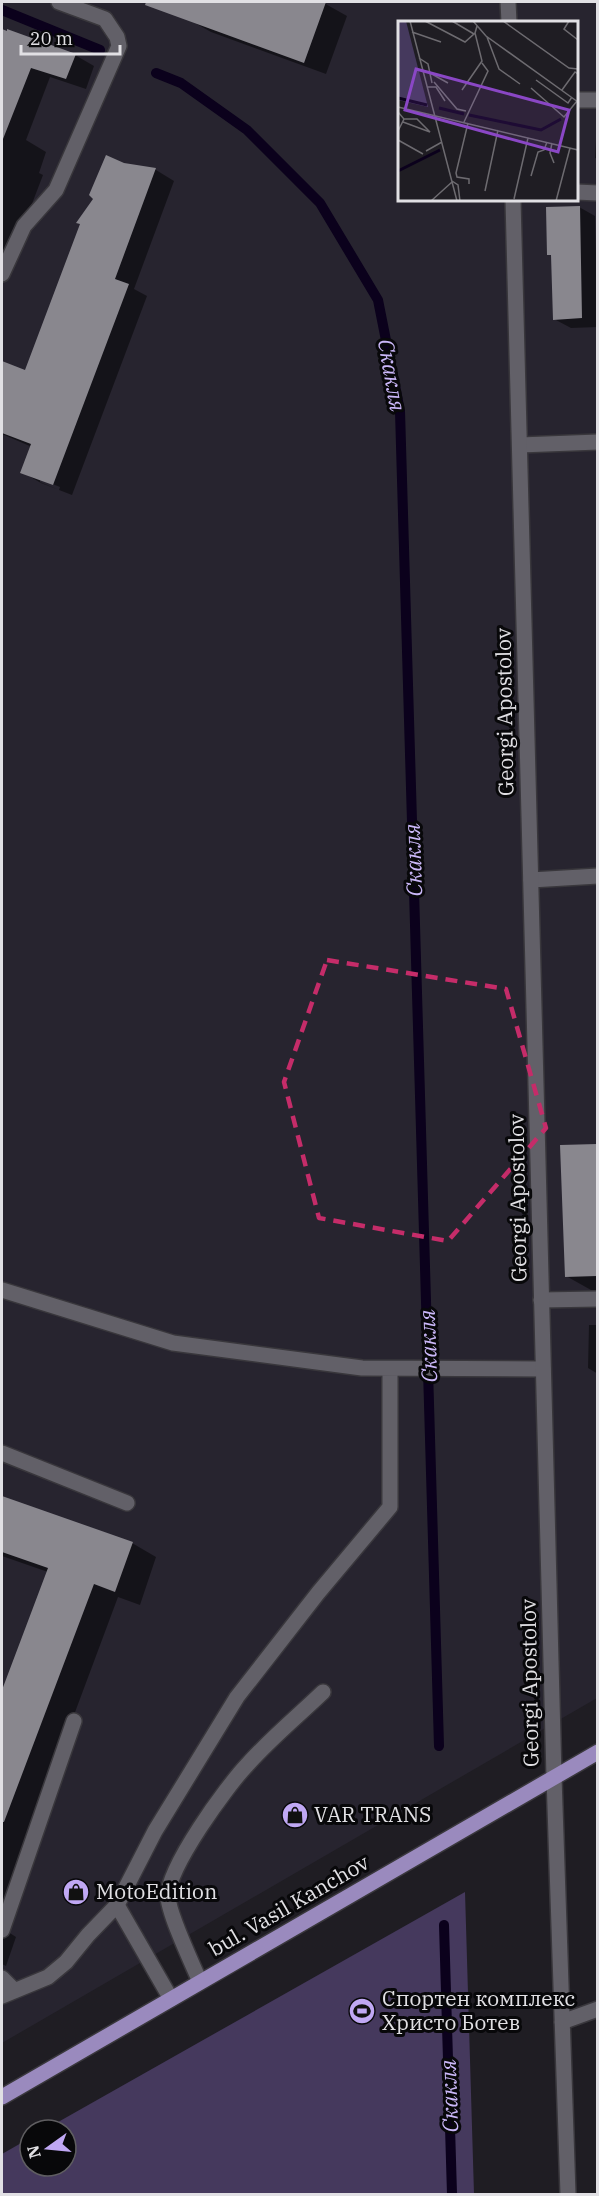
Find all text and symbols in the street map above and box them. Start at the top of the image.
scale bar [21,18,120,56]
inset map [398,21,578,201]
text: 20 m [30,27,73,50]
water label: Скакля [372,336,413,414]
street label: Georgi Apostolov [489,627,519,796]
water label: Скакля [397,823,428,897]
street label: Georgi Apostolov [502,1113,532,1282]
water label: Скакля [412,1309,443,1383]
street label: Georgi Apostolov [514,1598,544,1767]
shop icon: VAR TRANS [280,1800,310,1830]
place label: VAR TRANS [314,1800,431,1828]
street label: bul. Vasil Kanchov [203,1847,374,1962]
shop icon: MotoEdition [61,1877,91,1907]
place label: MotoEdition [96,1877,217,1905]
place label: Спортен комплекс Христо Ботев [382,1984,575,2036]
sports icon: Спортен комплекс Христо Ботев [347,1996,377,2026]
water label: Скакля [433,2059,464,2133]
north arrow [18,2118,78,2178]
text: N [22,2143,45,2161]

